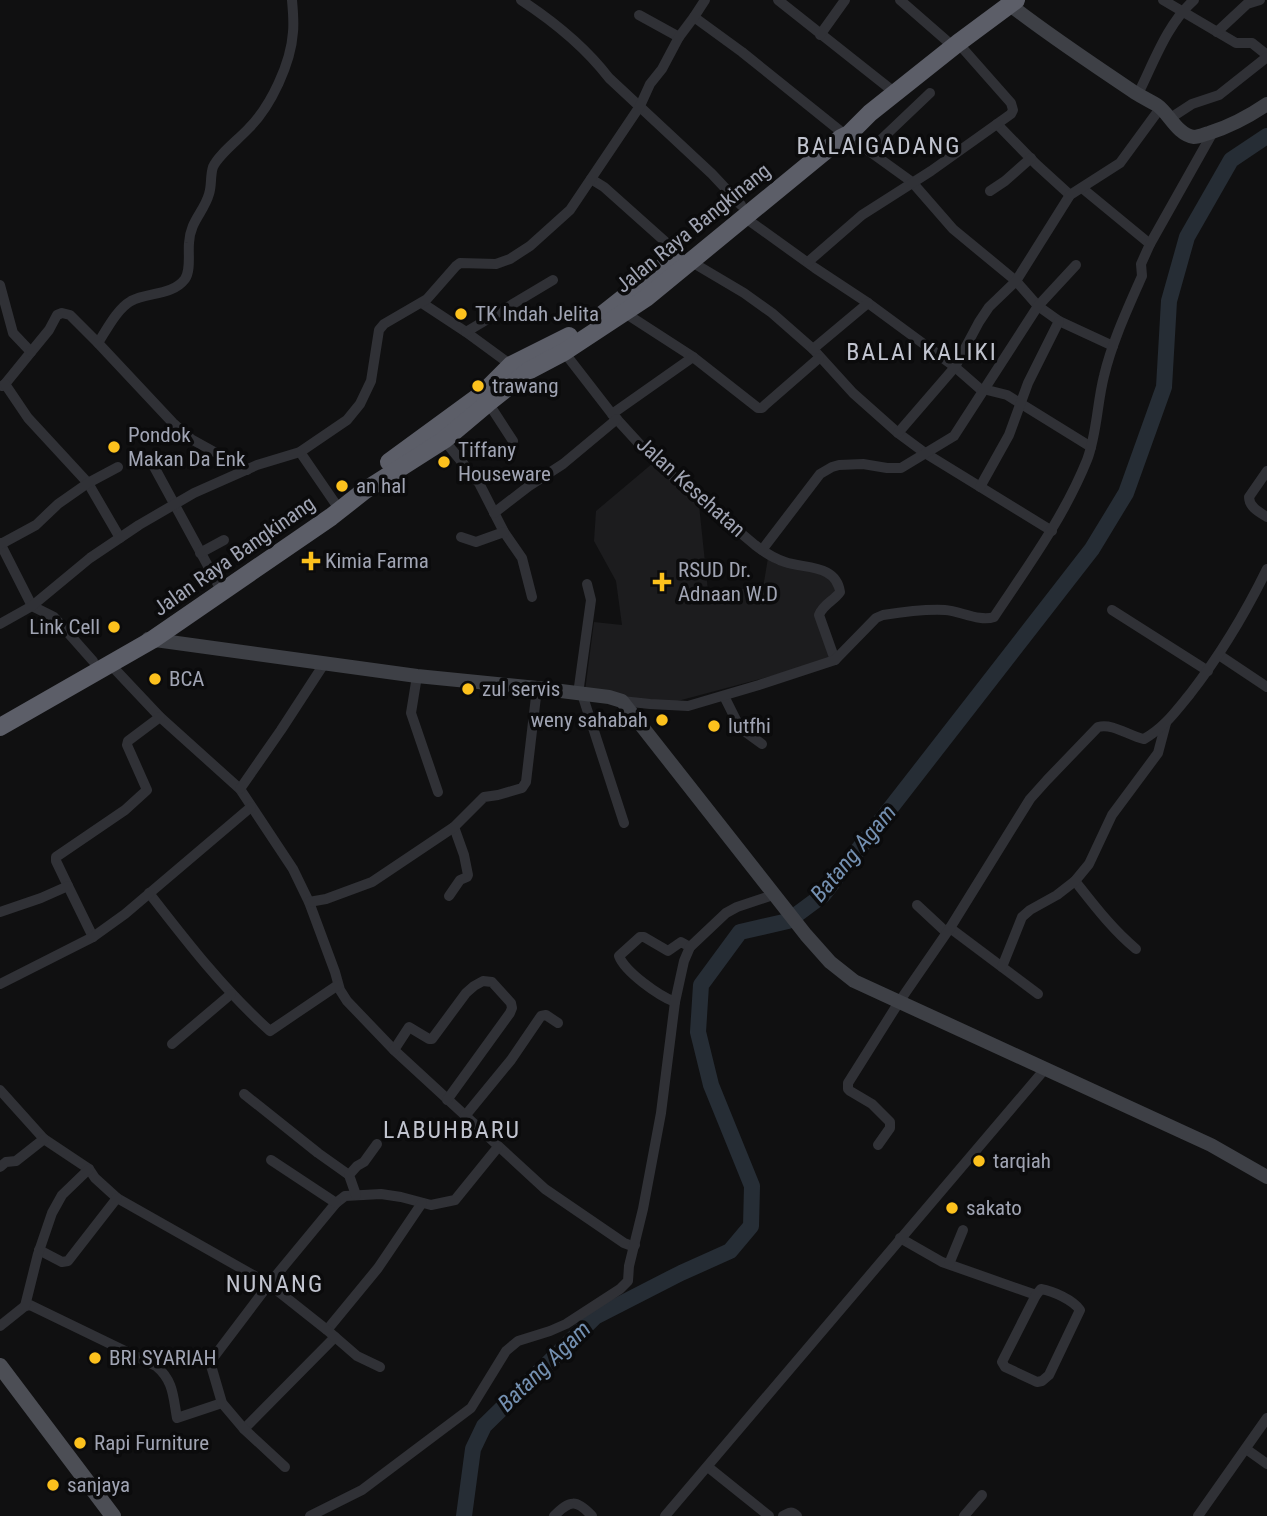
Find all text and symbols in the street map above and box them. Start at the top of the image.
district label: BALAIGADANG [797,132,961,160]
street label: Jalan Raya Bangkinang [611,158,775,298]
place label: TK Indah Jelita [475,302,599,326]
marker: TK Indah Jelita [453,306,469,322]
district label: BALAI KALIKI [846,338,998,366]
place label: trawang [492,374,559,398]
marker: trawang [470,378,486,394]
place label: Pondok Makan Da Enk [128,423,246,471]
street label: Jalan Kesehatan [632,432,750,542]
place label: Tiffany Houseware [458,438,551,486]
marker: Pondok Makan Da Enk [106,439,122,455]
marker: Tiffany Houseware [436,454,452,470]
place label: an hal [356,474,406,498]
marker: an hal [334,478,350,494]
street label: Jalan Raya Bangkinang [149,491,319,621]
place label: Kimia Farma [325,549,429,573]
marker: Kimia Farma [303,553,319,569]
place label: RSUD Dr. Adnaan W.D [678,558,778,606]
marker: RSUD Dr. Adnaan W.D [652,572,672,592]
place label: Link Cell [29,615,100,639]
marker: Link Cell [106,619,122,635]
place label: BCA [169,667,204,691]
marker: BCA [147,671,163,687]
place label: zul servis [482,677,560,701]
marker: zul servis [460,681,476,697]
place label: weny sahabah [530,708,648,732]
marker: weny sahabah [654,712,670,728]
place label: lutfhi [728,714,771,738]
marker: lutfhi [706,718,722,734]
water label: Batang Agam [805,799,902,907]
district label: LABUHBARU [383,1116,521,1144]
place label: tarqiah [993,1149,1051,1173]
marker: tarqiah [971,1153,987,1169]
place label: sakato [966,1196,1022,1220]
marker: sakato [944,1200,960,1216]
district label: NUNANG [226,1270,324,1298]
water label: Batang Agam [492,1315,596,1417]
place label: BRI SYARIAH [109,1346,216,1370]
marker: BRI SYARIAH [87,1350,103,1366]
place label: Rapi Furniture [94,1431,209,1455]
marker: Rapi Furniture [72,1435,88,1451]
place label: sanjaya [67,1473,130,1497]
marker: sanjaya [45,1477,61,1493]

